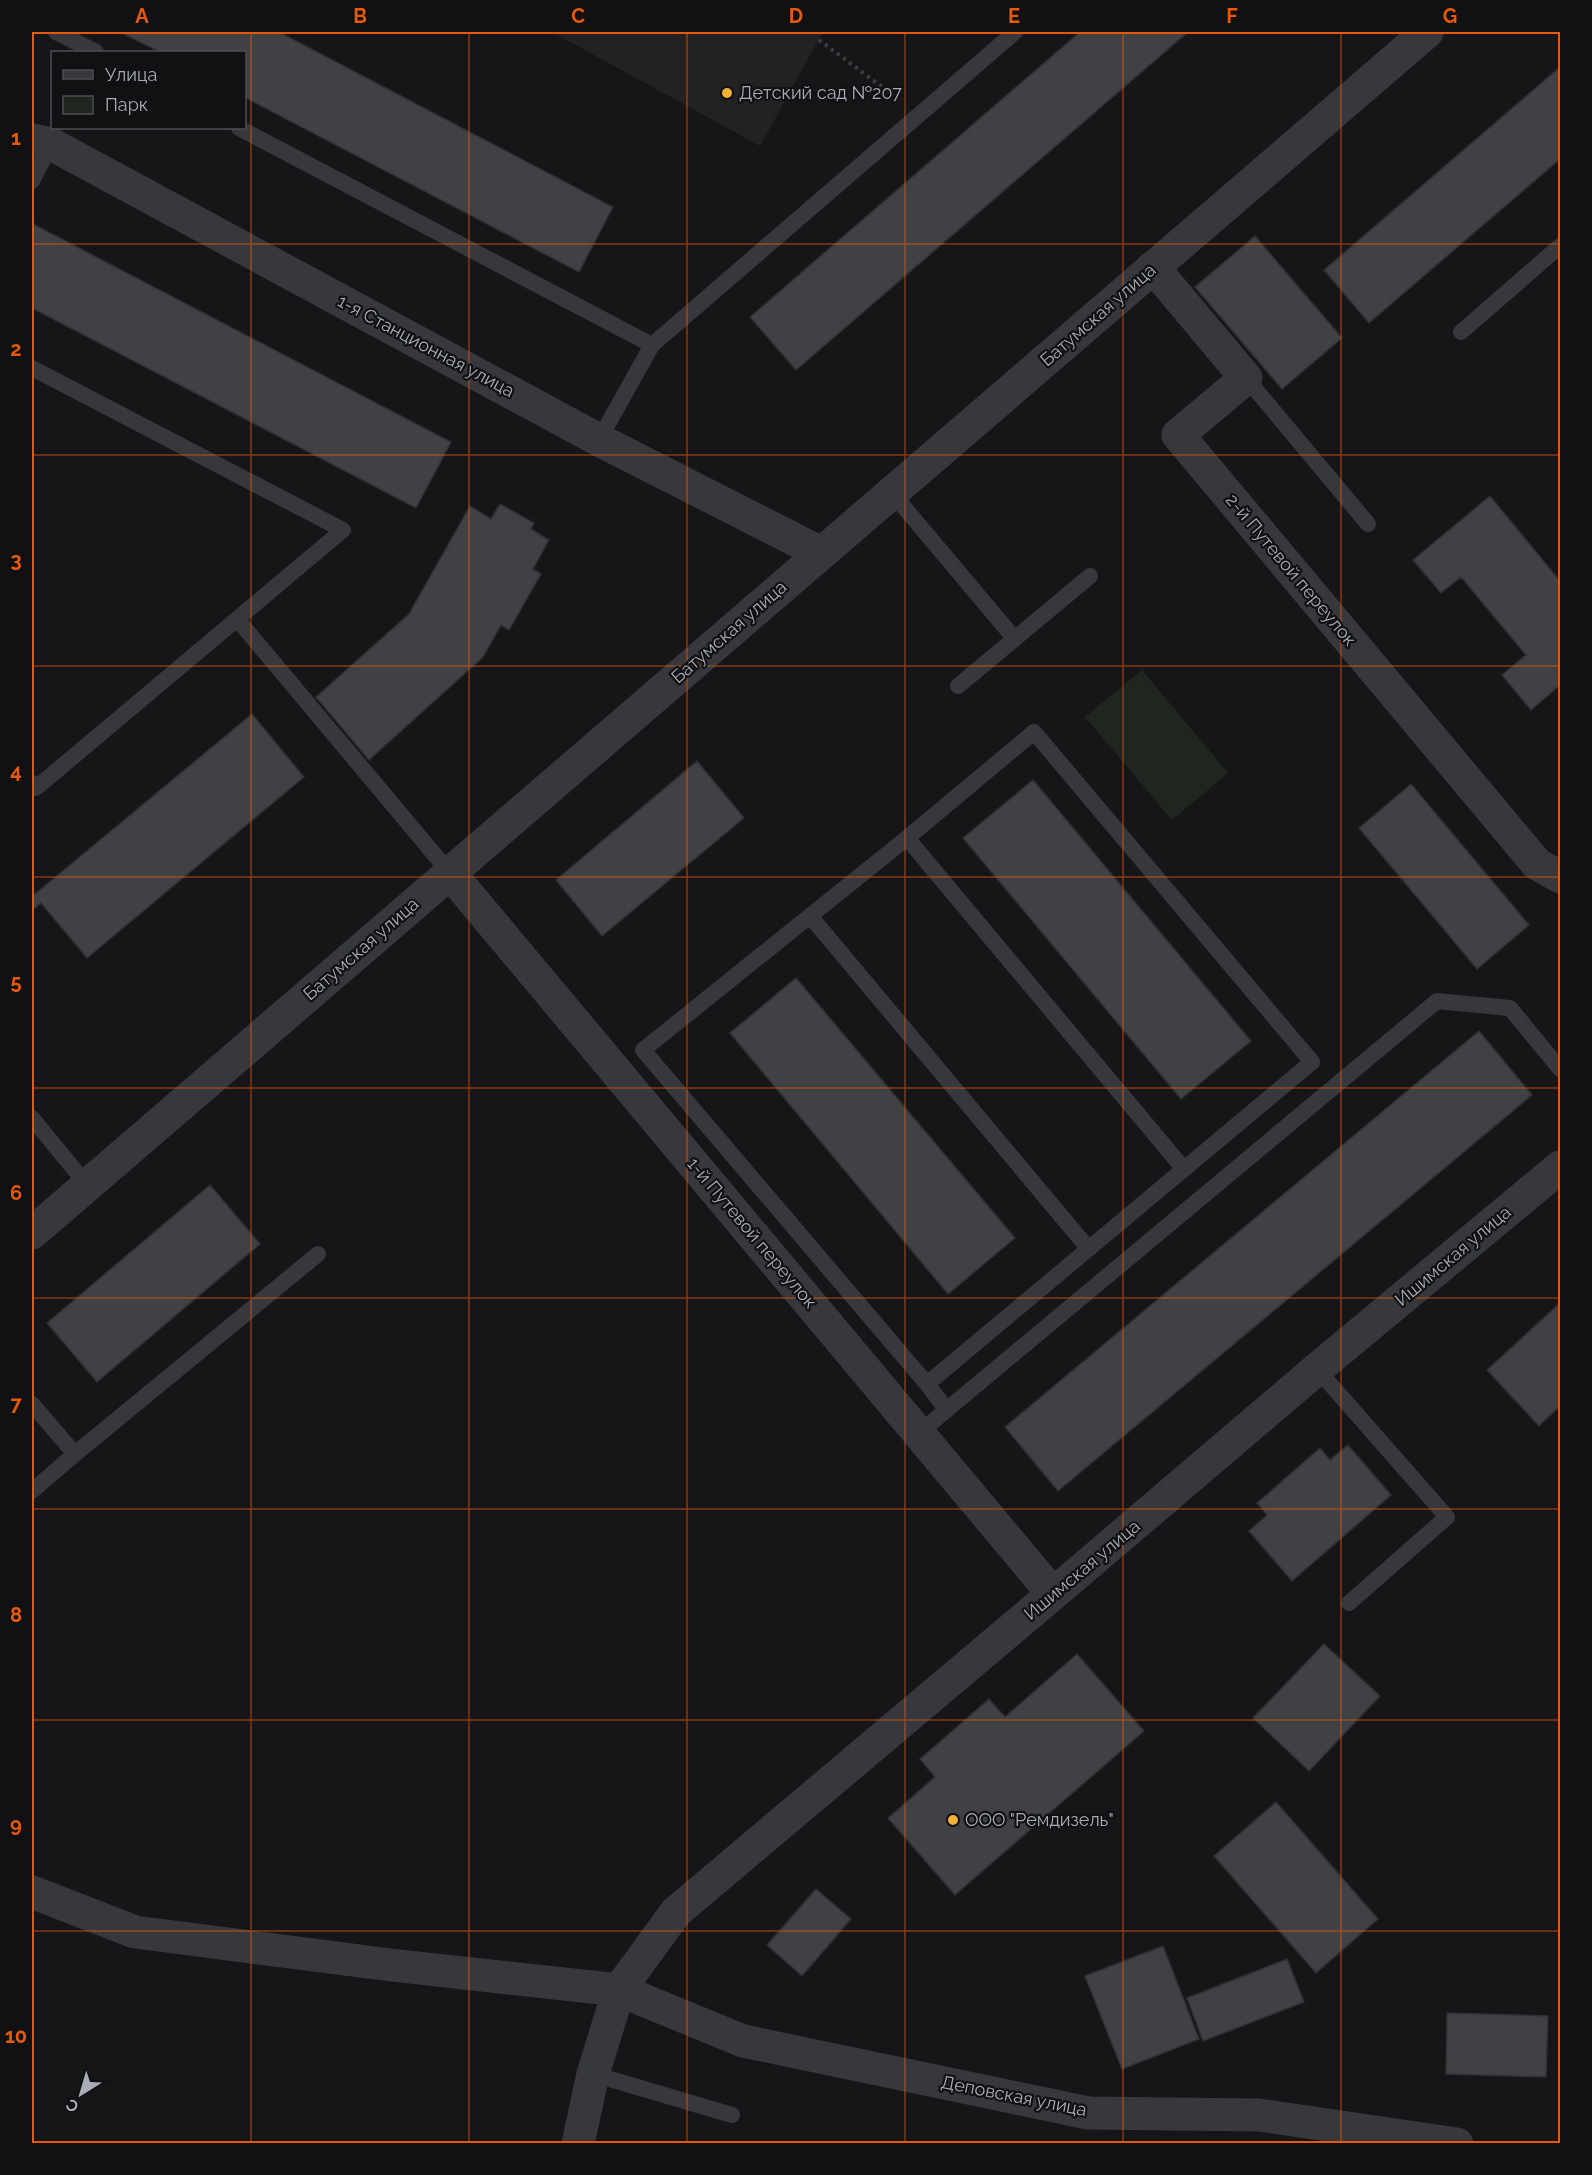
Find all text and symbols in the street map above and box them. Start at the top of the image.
text: A [135,4,149,28]
text: B [353,4,367,28]
text: C [571,4,585,28]
text: D [789,4,803,28]
text: E [1008,4,1020,28]
text: F [1226,4,1238,28]
text: G [1443,4,1457,28]
legend [51,51,246,129]
text: Улица [105,64,157,85]
place label: Детский сад №207 [739,82,902,103]
marker: Детский сад №207 [720,86,734,100]
text: Парк [105,94,148,115]
text: 1 [11,126,21,150]
street label: Батумская улица [1036,259,1160,370]
street label: 1-я Станционная улица [334,290,518,401]
text: 2 [10,337,22,361]
street label: 2-й Путевой переулок [1222,489,1361,650]
text: 3 [10,548,22,572]
street label: Батумская улица [667,576,791,687]
text: 4 [10,759,22,783]
street label: Батумская улица [299,893,423,1004]
text: 5 [10,970,22,994]
street label: 1-й Путевой переулок [683,1153,822,1312]
text: 6 [10,1181,22,1205]
street label: Ишимская улица [1390,1201,1515,1310]
text: 7 [10,1392,22,1416]
street label: Ишимская улица [1019,1515,1144,1624]
text: 8 [10,1603,22,1627]
place label: ООО "Ремдизель" [965,1809,1114,1830]
text: 9 [10,1813,22,1837]
marker: ООО "Ремдизель" [946,1813,960,1827]
text: 10 [5,2024,27,2048]
north arrow [51,2064,111,2124]
street label: Деповская улица [939,2071,1089,2120]
text: С [62,2095,82,2116]

